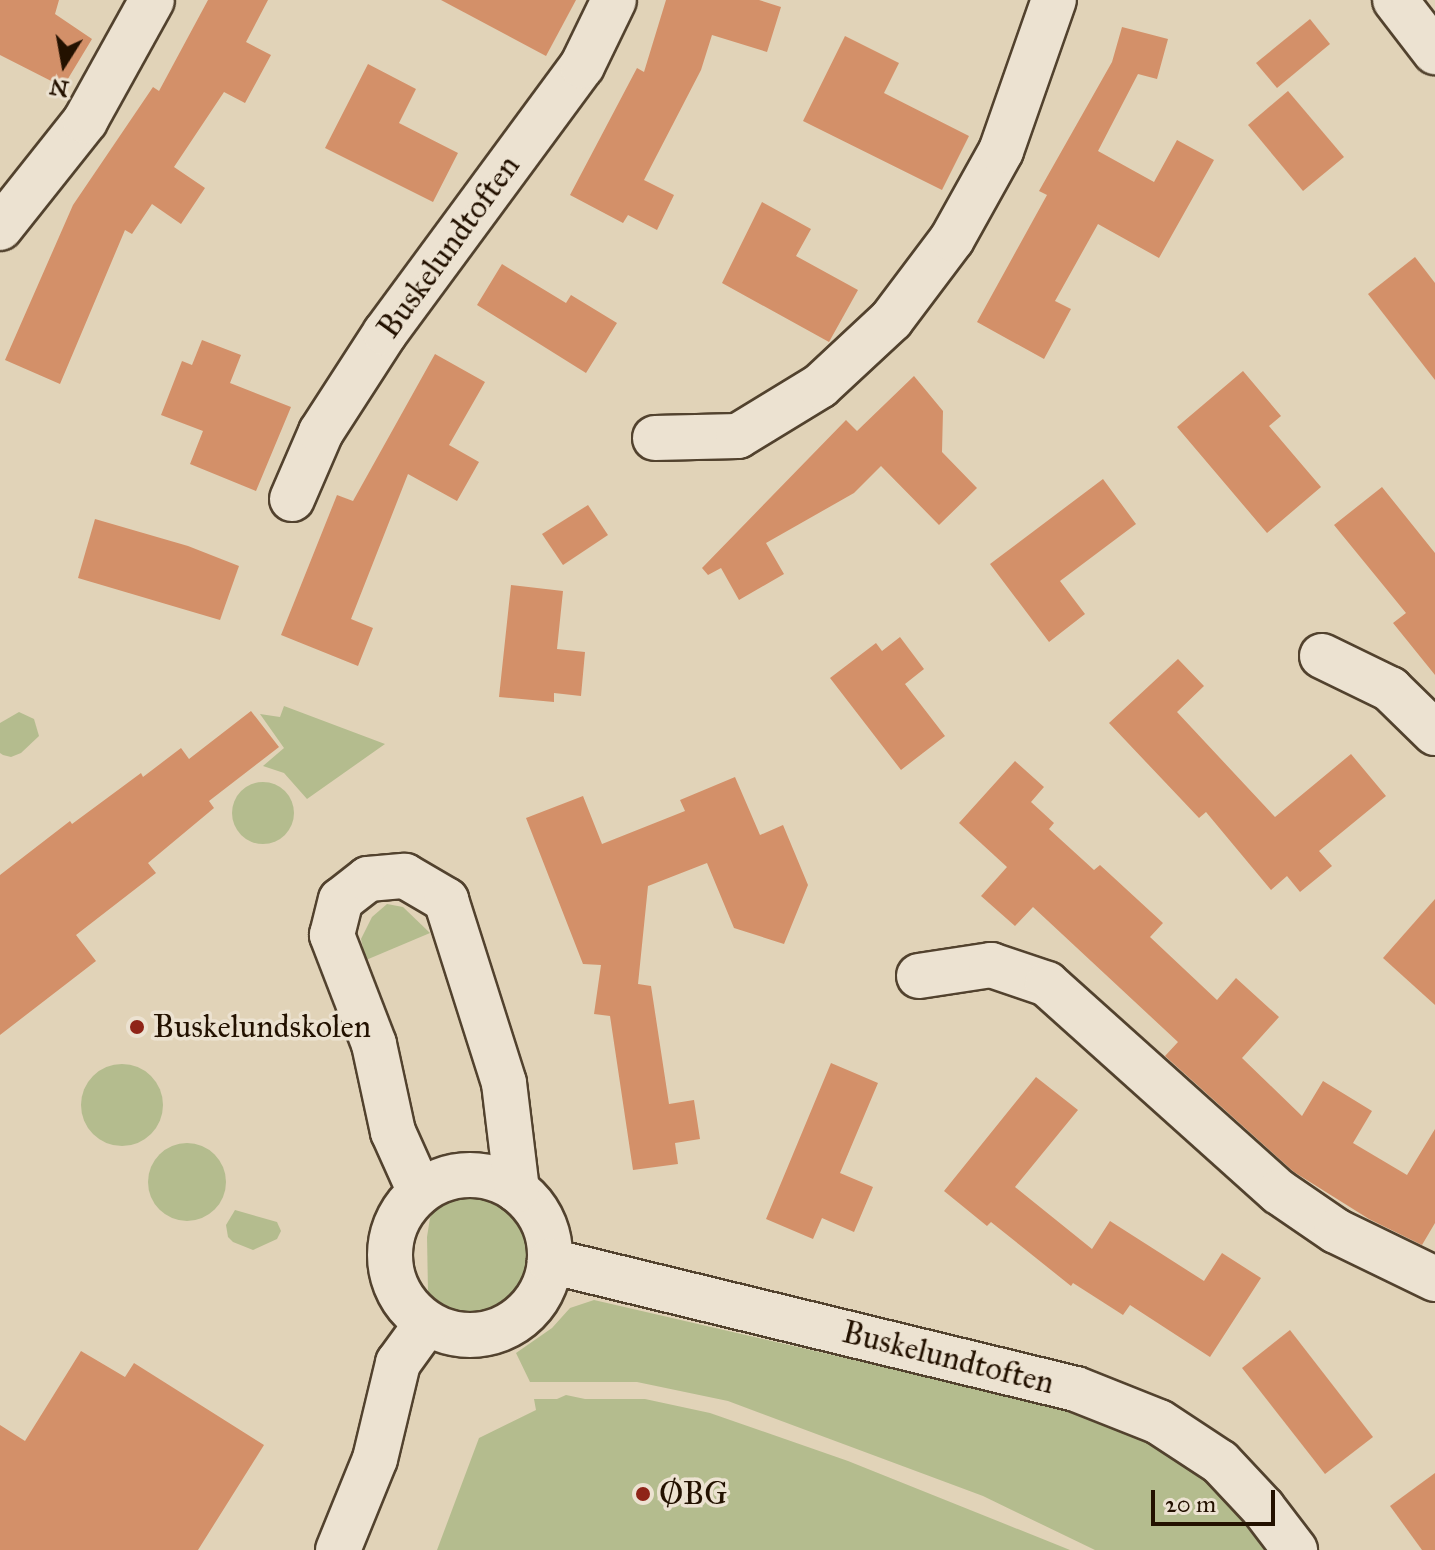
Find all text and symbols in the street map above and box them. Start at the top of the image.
north arrow [24,24,104,104]
text: N [48,73,71,103]
street label: Buskelundtoften [370,148,528,346]
place label: Buskelundskolen [153,1008,371,1046]
marker: Buskelundskolen [128,1018,146,1036]
street label: Buskelundtoften [838,1313,1058,1403]
scale bar [1155,1474,1279,1524]
place label: ØBG [659,1475,728,1513]
marker: ØBG [634,1485,652,1503]
text: 20 m [1165,1489,1216,1519]

